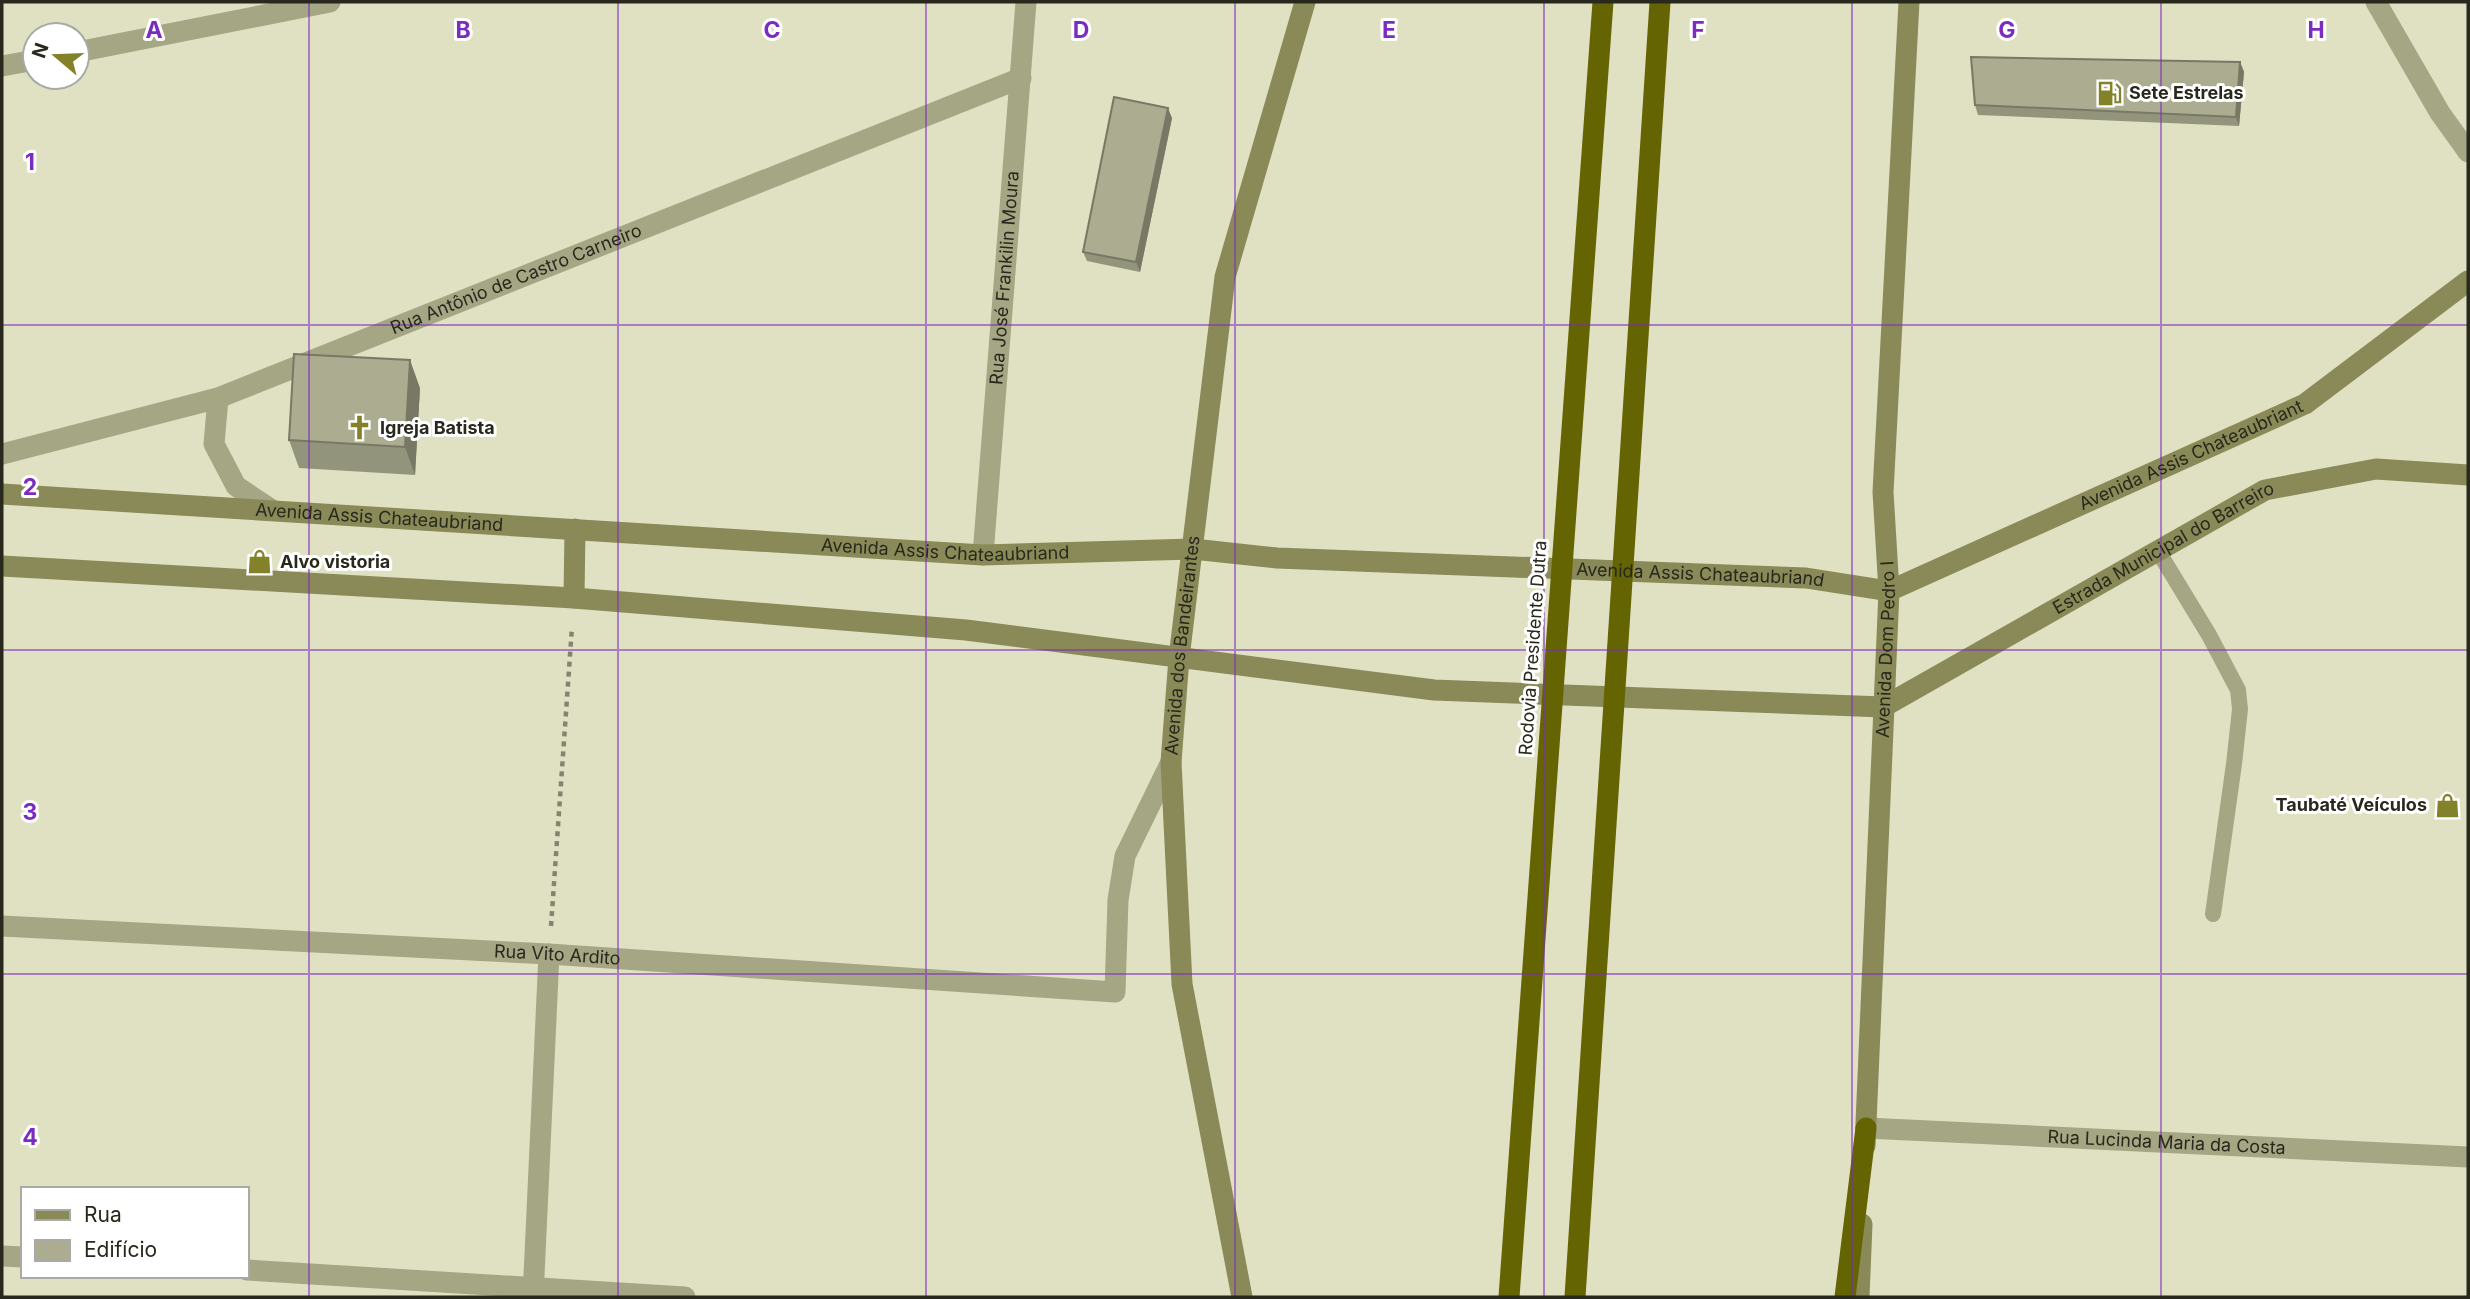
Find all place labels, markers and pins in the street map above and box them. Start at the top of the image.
fuel station icon: Sete Estrelas [2095,79,2123,107]
place label: Sete Estrelas [2129,82,2244,103]
church icon: Igreja Batista [346,414,374,442]
place label: Igreja Batista [380,417,495,438]
shop icon: Alvo vistoria [246,548,274,576]
place label: Alvo vistoria [280,551,390,572]
shop icon: Taubaté Veículos [2433,791,2461,819]
place label: Taubaté Veículos [2276,794,2427,815]

